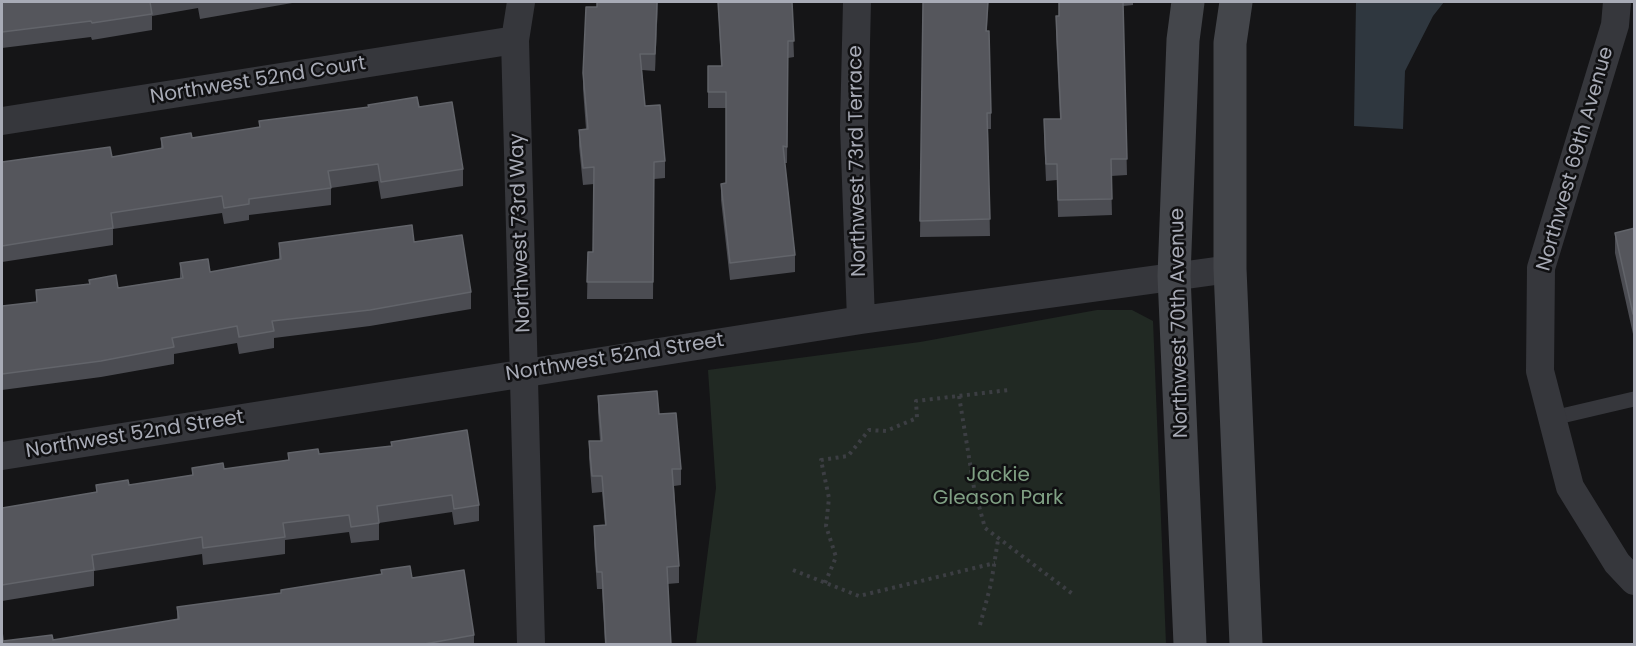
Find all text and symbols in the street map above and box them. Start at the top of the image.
street label: Northwest 69th Avenue [1532,44,1620,274]
street label: Northwest 73rd Terrace [844,45,872,277]
street label: Northwest 52nd Court [149,52,367,110]
street label: Northwest 73rd Way [506,133,536,333]
street label: Northwest 70th Avenue [1166,208,1194,438]
street label: Northwest 52nd Street [504,329,726,387]
street label: Northwest 52nd Street [24,406,246,464]
park label: Jackie Gleason Park [933,464,1063,511]

